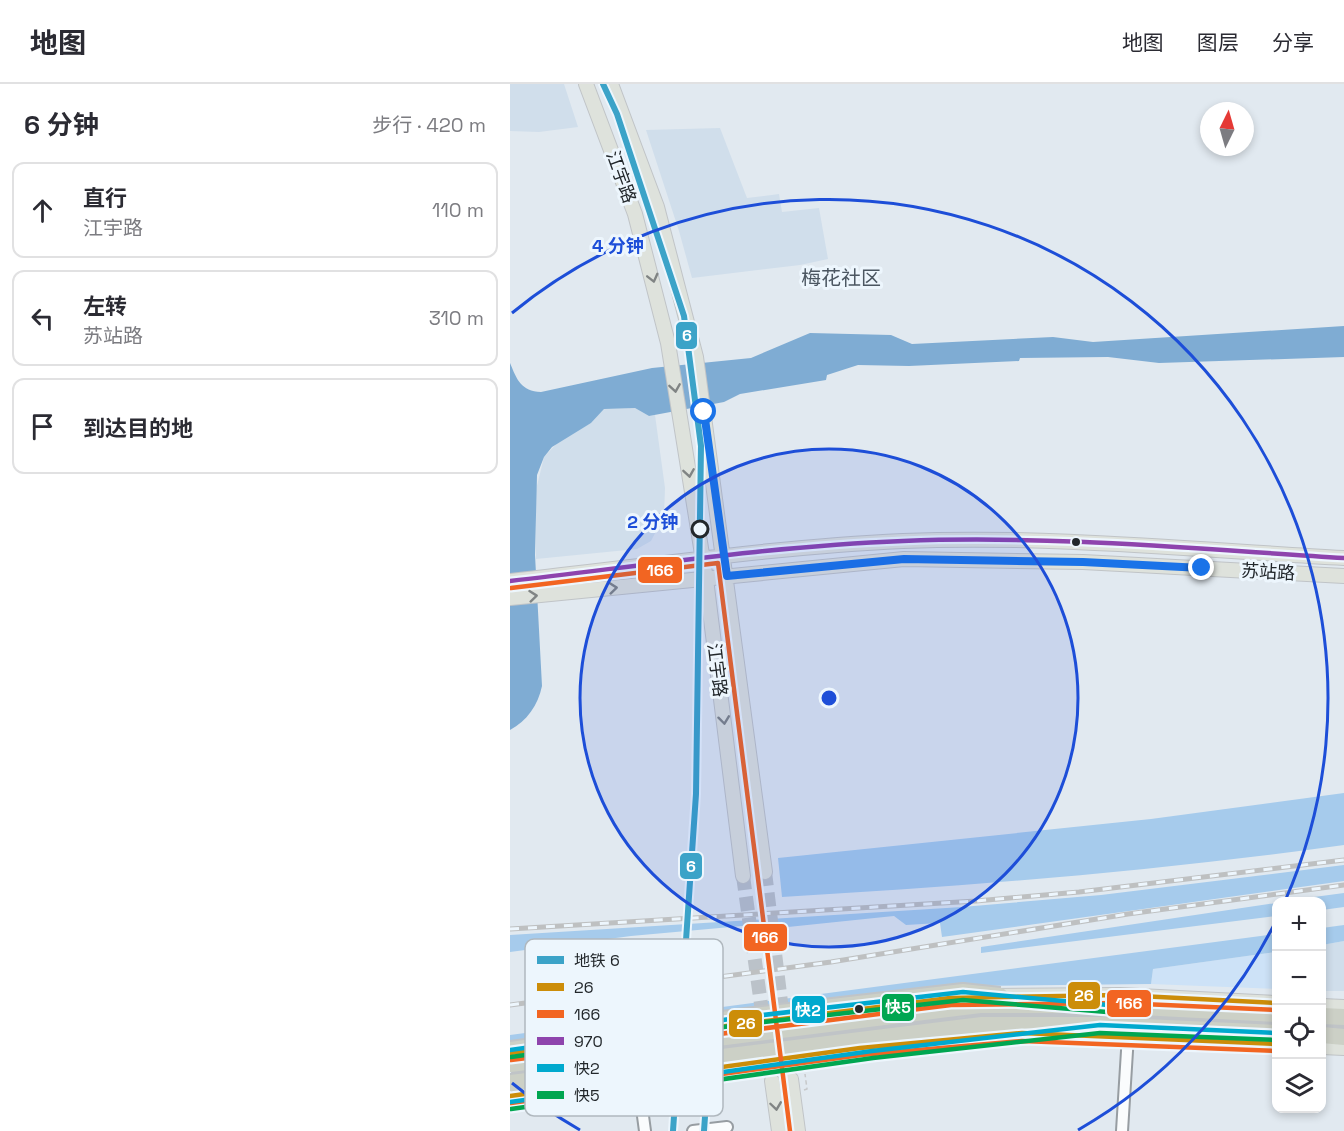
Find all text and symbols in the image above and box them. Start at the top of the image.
text: 地图 [30,25,86,61]
text: 地图 [1122,29,1164,56]
text: 图层 [1197,29,1239,56]
text: 分享 [1272,29,1314,56]
north arrow [1200,102,1254,156]
text: 6 分钟 [24,108,99,142]
text: 步行 · 420 m [372,112,486,138]
street label: 江宇路 [601,148,642,206]
text: 直行 [83,184,127,212]
icon: ahead [26,194,59,227]
text: 110 m [432,197,484,223]
text: 江宇路 [83,215,143,241]
text: 4 分钟 [592,234,644,257]
district label: 梅花社区 [801,265,881,291]
one-way arrow [645,273,658,283]
text: 左转 [83,292,127,320]
icon: left [26,302,59,335]
text: 310 m [429,305,484,331]
line badge: 6 [675,321,698,350]
text: 苏站路 [83,323,143,349]
text: 6 [682,325,692,346]
one-way arrow [668,383,680,393]
route start [690,398,716,424]
icon: arrive [26,410,59,443]
text: 到达目的地 [83,414,193,442]
one-way arrow [682,469,694,478]
text: 2 分钟 [627,510,679,533]
unlabelled marker [691,520,709,538]
unlabelled marker [1070,536,1082,548]
route end [1188,554,1214,580]
line badge: 166 [637,556,683,584]
street label: 苏站路 [1240,559,1296,584]
text: 166 [646,560,674,581]
one-way arrow [609,582,618,595]
one-way arrow [528,590,537,603]
street label: 江宇路 [703,642,732,698]
centre of rings [819,688,839,708]
one-way arrow [717,715,729,725]
line badge: 6 [679,852,703,880]
text: 6 [686,856,696,877]
map controls [1272,897,1326,1113]
button: + [1272,897,1326,951]
line badge: 166 [743,923,788,952]
text: 166 [751,927,779,948]
legend [525,939,723,1116]
text: 地铁 6 [574,950,620,971]
button: − [1272,951,1326,1005]
text: 26 [574,977,593,998]
line badge: 26 [1067,981,1101,1010]
text: 26 [1074,985,1094,1006]
line badge: 166 [1106,989,1152,1018]
line badge: 快5 [881,993,915,1022]
text: 166 [1115,993,1143,1014]
line badge: 快2 [791,995,826,1024]
text: 快5 [885,997,911,1018]
text: 快2 [795,1000,821,1021]
unlabelled marker [853,1003,865,1015]
text: 166 [574,1004,600,1025]
button: locate [1272,1005,1326,1059]
line badge: 26 [728,1009,763,1038]
text: 26 [736,1013,756,1034]
text: 970 [574,1031,603,1052]
text: 快2 [574,1058,600,1079]
button: layers [1272,1059,1326,1113]
text: 快5 [574,1085,600,1106]
one-way arrow [769,1101,781,1111]

